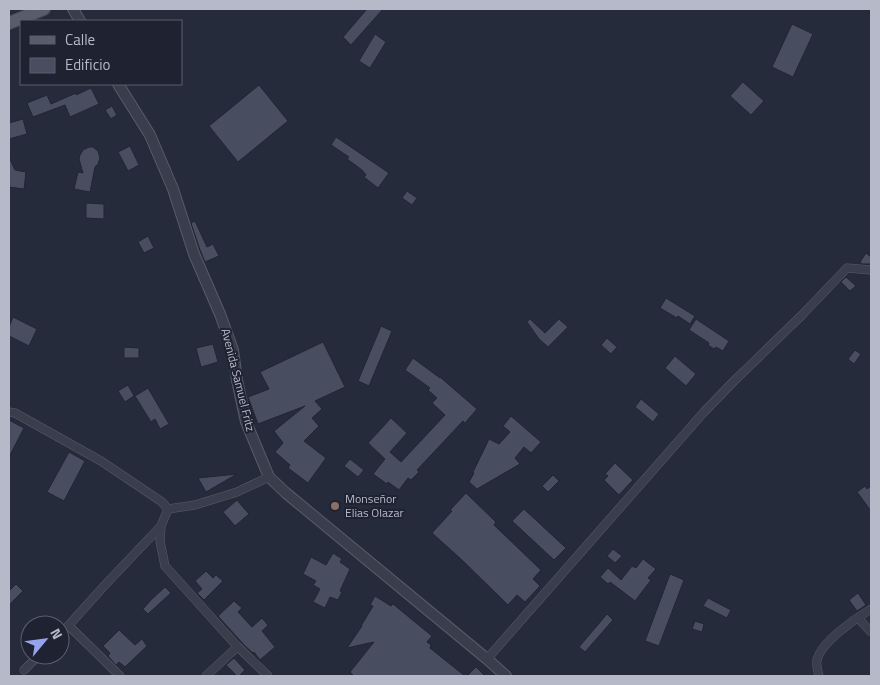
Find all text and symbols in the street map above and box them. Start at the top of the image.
legend [20,20,182,85]
text: Calle [65,28,95,51]
text: Edificio [65,53,110,76]
street label: Avenida Samuel Fritz [216,326,260,433]
place label: Monseñor Elias Olazar [345,489,404,522]
marker: Monseñor Elias Olazar [329,500,341,512]
north arrow [20,615,70,665]
text: N [45,624,68,643]

